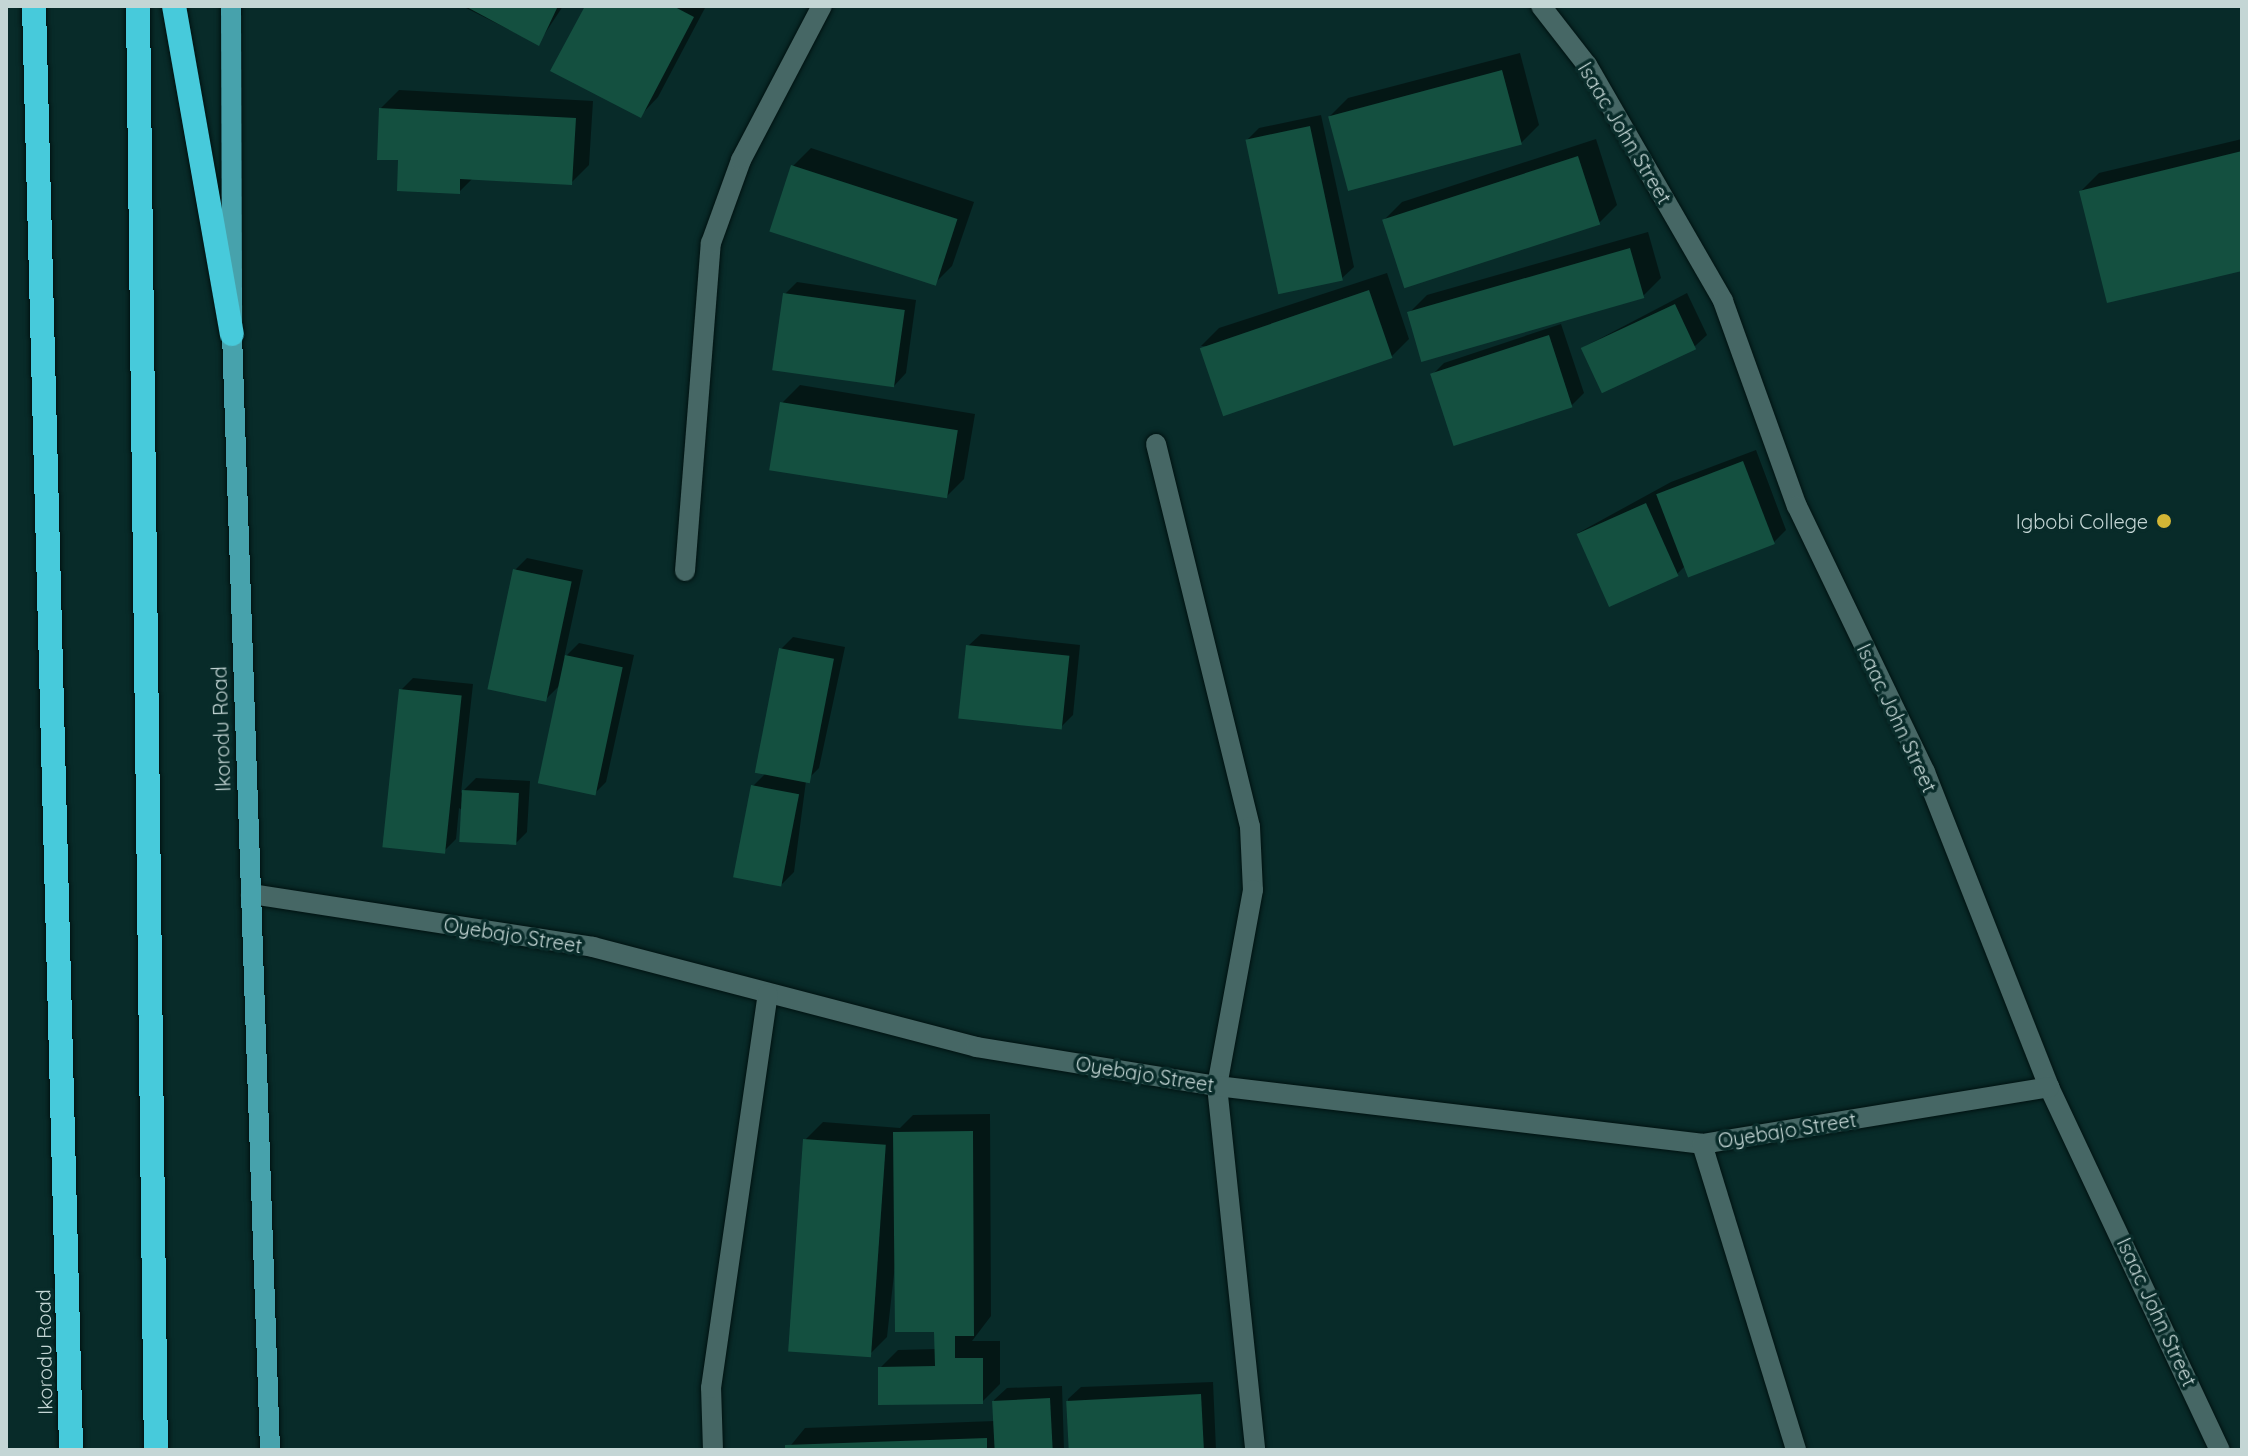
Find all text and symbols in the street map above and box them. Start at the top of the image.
street label: Isaac John Street [1573,58,1677,208]
place label: Igbobi College [2016,509,2148,533]
marker: Igbobi College [2155,512,2173,530]
street label: Isaac John Street [1852,640,1942,796]
street label: Ikorodu Road [207,666,235,792]
street label: Oyebajo Street [442,912,584,958]
street label: Oyebajo Street [1074,1051,1216,1097]
street label: Oyebajo Street [1716,1107,1858,1153]
street label: Isaac John Street [2112,1234,2202,1390]
street label: Ikorodu Road [31,1289,57,1415]

